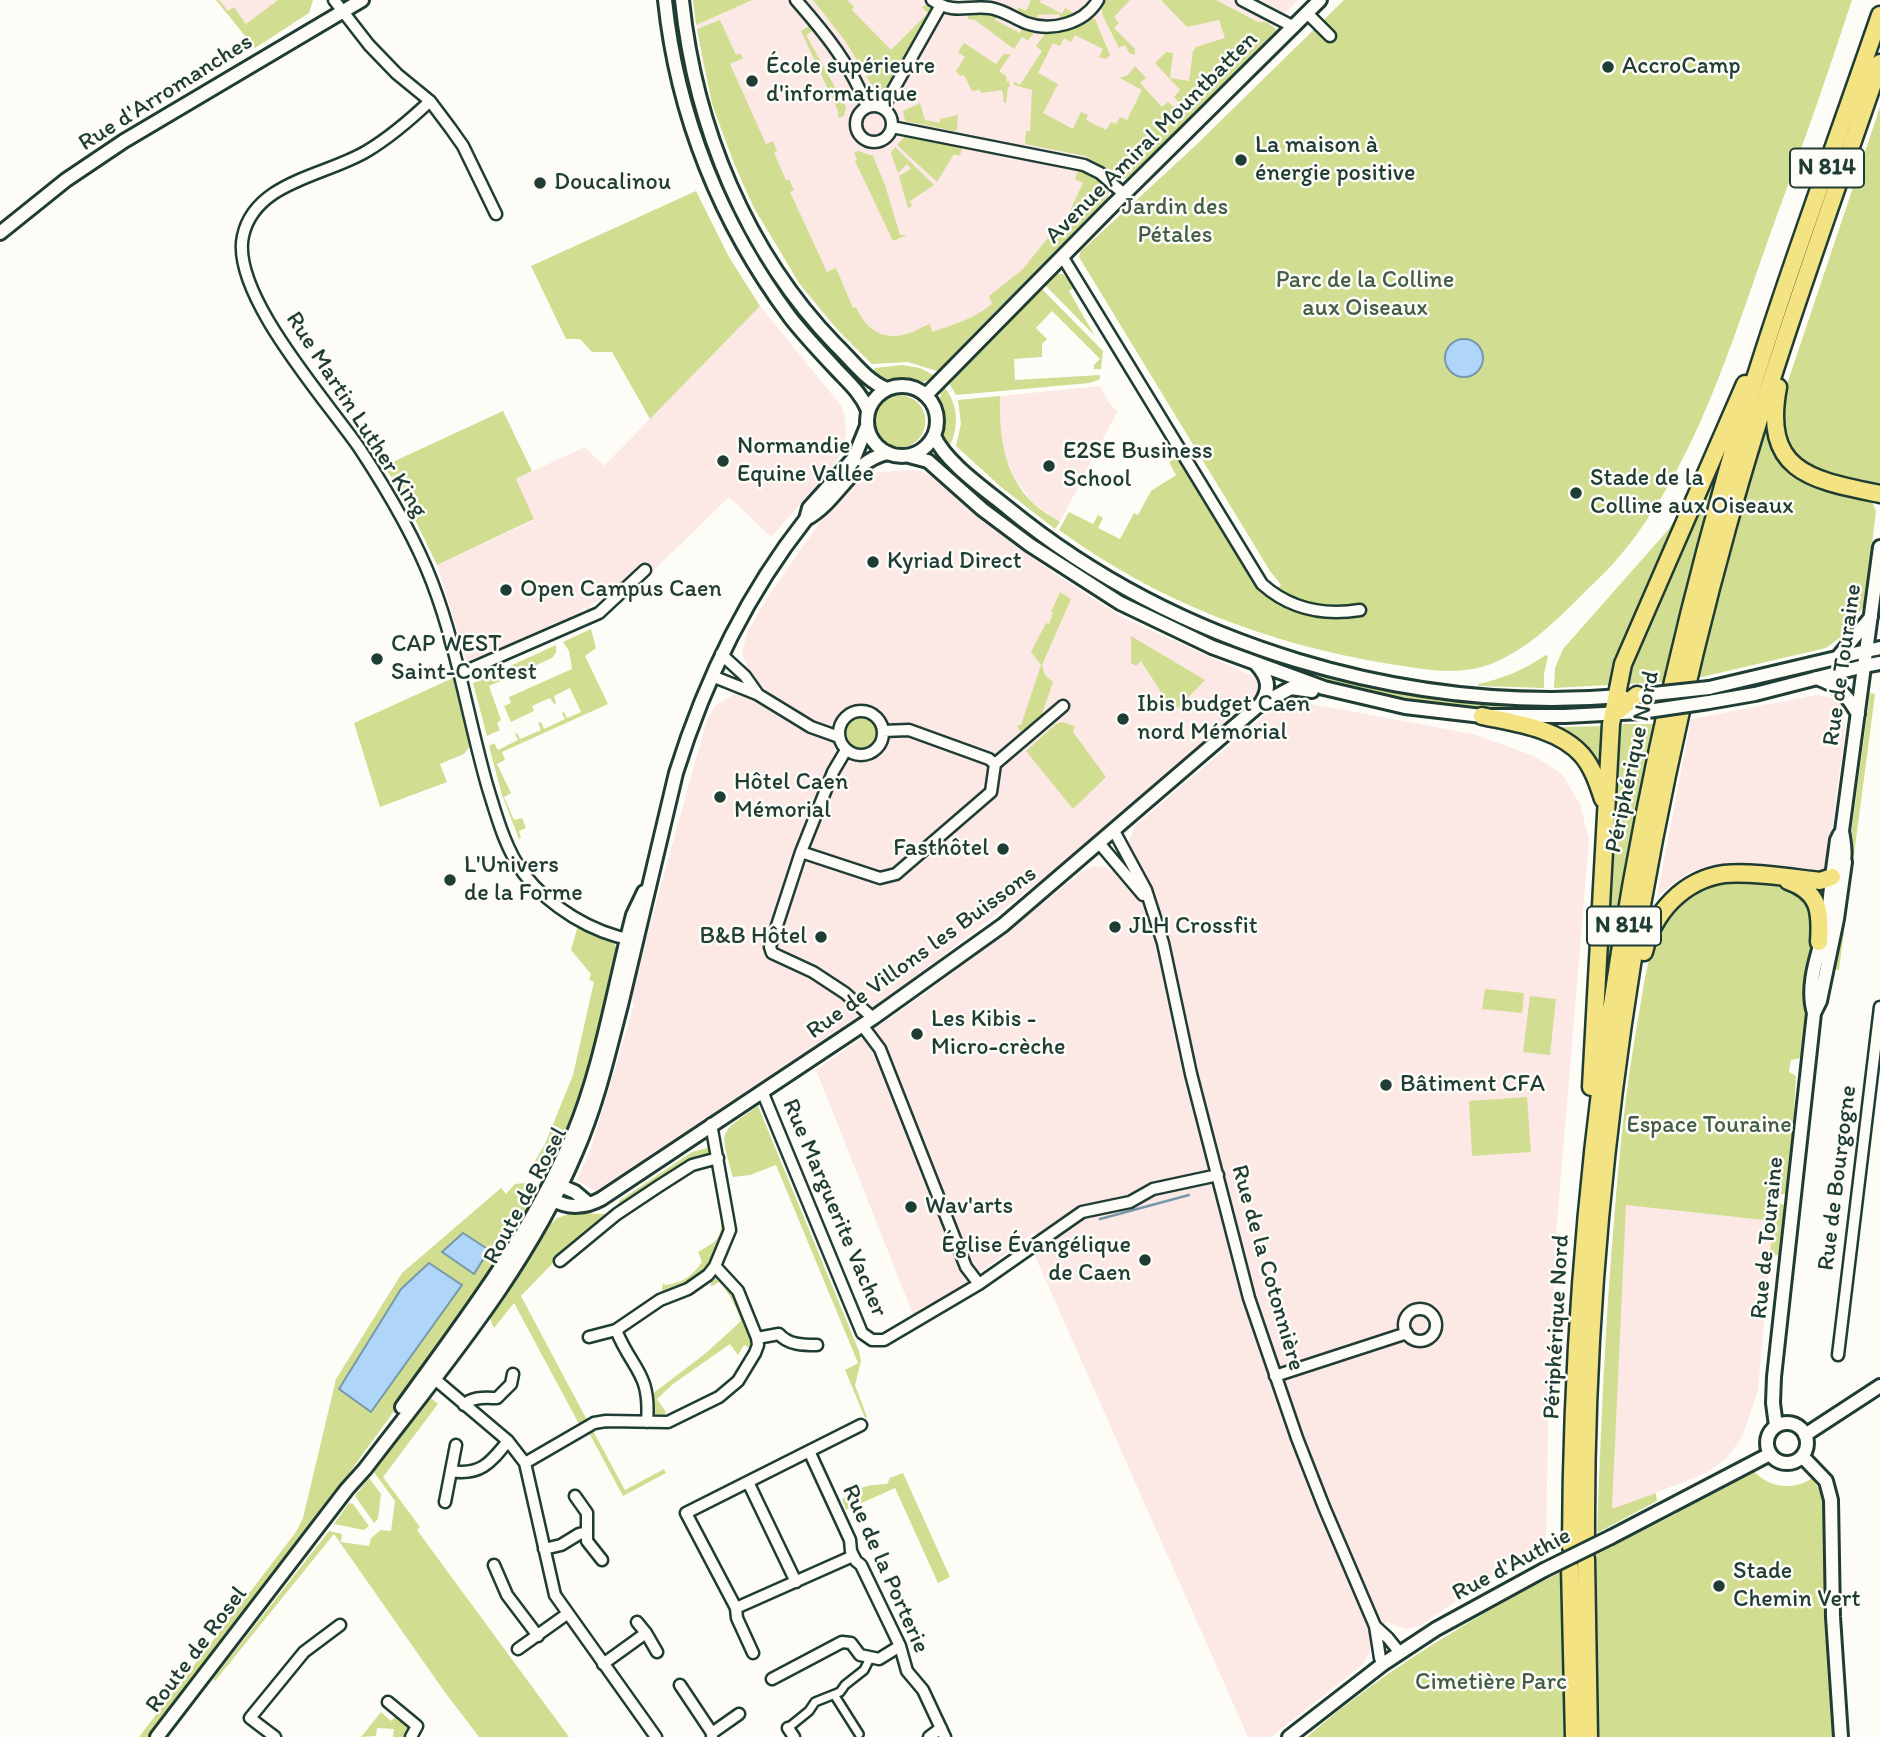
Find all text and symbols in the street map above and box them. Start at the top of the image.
street label: Avenue Amiral Mountbatten [1040,26,1264,250]
street label: Rue d'Arromanches [74,28,258,158]
place label: École supérieure d'informatique [766,53,935,109]
place label: AccroCamp [1622,53,1741,81]
marker: AccroCamp [1600,59,1616,75]
marker: École supérieure d'informatique [744,73,760,89]
place label: La maison à énergie positive [1255,132,1415,188]
road number: N 814 [1790,148,1864,188]
marker: La maison à énergie positive [1233,152,1249,168]
place label: Doucalinou [554,169,671,197]
marker: Doucalinou [532,175,548,191]
park label: Jardin des Pétales [1122,194,1228,250]
park label: Parc de la Colline aux Oiseaux [1276,267,1454,323]
street label: Rue Martin Luther King [279,307,433,523]
place label: Normandie Equine Vallée [737,433,874,489]
place label: E2SE Business School [1063,438,1213,494]
marker: Normandie Equine Vallée [715,453,731,469]
marker: E2SE Business School [1041,458,1057,474]
place label: Stade de la Colline aux Oiseaux [1590,465,1794,521]
marker: Stade de la Colline aux Oiseaux [1568,485,1584,501]
place label: Kyriad Direct [887,548,1022,576]
marker: Kyriad Direct [865,554,881,570]
place label: Open Campus Caen [520,576,722,604]
marker: Open Campus Caen [498,582,514,598]
street label: Rue de Touraine [1817,582,1869,748]
place label: CAP WEST Saint-Contest [391,631,537,687]
marker: CAP WEST Saint-Contest [369,651,385,667]
street label: Périphérique Nord [1600,668,1666,856]
place label: Ibis budget Caen nord Mémorial [1137,691,1310,747]
marker: Ibis budget Caen nord Mémorial [1115,711,1131,727]
place label: Hôtel Caen Mémorial [734,769,848,825]
marker: Hôtel Caen Mémorial [712,789,728,805]
place label: Fasthôtel [893,835,989,863]
marker: Fasthôtel [995,841,1011,857]
place label: L'Univers de la Forme [464,852,583,908]
street label: Rue de Villons les Buissons [801,860,1043,1046]
marker: L'Univers de la Forme [442,872,458,888]
road number: N 814 [1587,906,1661,945]
place label: JLH Crossfit [1129,913,1258,941]
marker: JLH Crossfit [1107,919,1123,935]
place label: B&B Hôtel [699,923,807,951]
marker: B&B Hôtel [813,929,829,945]
place label: Les Kibis - Micro-crèche [931,1006,1065,1062]
marker: Les Kibis - Micro-crèche [909,1026,925,1042]
place label: Bâtiment CFA [1400,1071,1545,1099]
marker: Bâtiment CFA [1378,1077,1394,1093]
street label: Rue de Bourgogne [1812,1084,1864,1272]
street label: Rue Marguerite Vacher [775,1095,893,1321]
park label: Espace Touraine [1626,1112,1792,1140]
street label: Route de Rosel [478,1122,574,1270]
street label: Rue de Touraine [1745,1155,1791,1321]
street label: Rue de la Cotonnière [1224,1162,1310,1374]
place label: Wav'arts [925,1193,1013,1221]
marker: Wav'arts [903,1199,919,1215]
place label: Église Évangélique de Caen [942,1232,1131,1288]
street label: Périphérique Nord [1538,1234,1576,1420]
marker: Église Évangélique de Caen [1137,1252,1153,1268]
street label: Rue de la Porterie [835,1480,935,1658]
street label: Rue d'Authie [1448,1522,1576,1608]
place label: Stade Chemin Vert [1733,1558,1860,1614]
marker: Stade Chemin Vert [1711,1578,1727,1594]
street label: Route de Rosel [140,1581,254,1719]
park label: Cimetière Parc [1415,1669,1567,1697]

